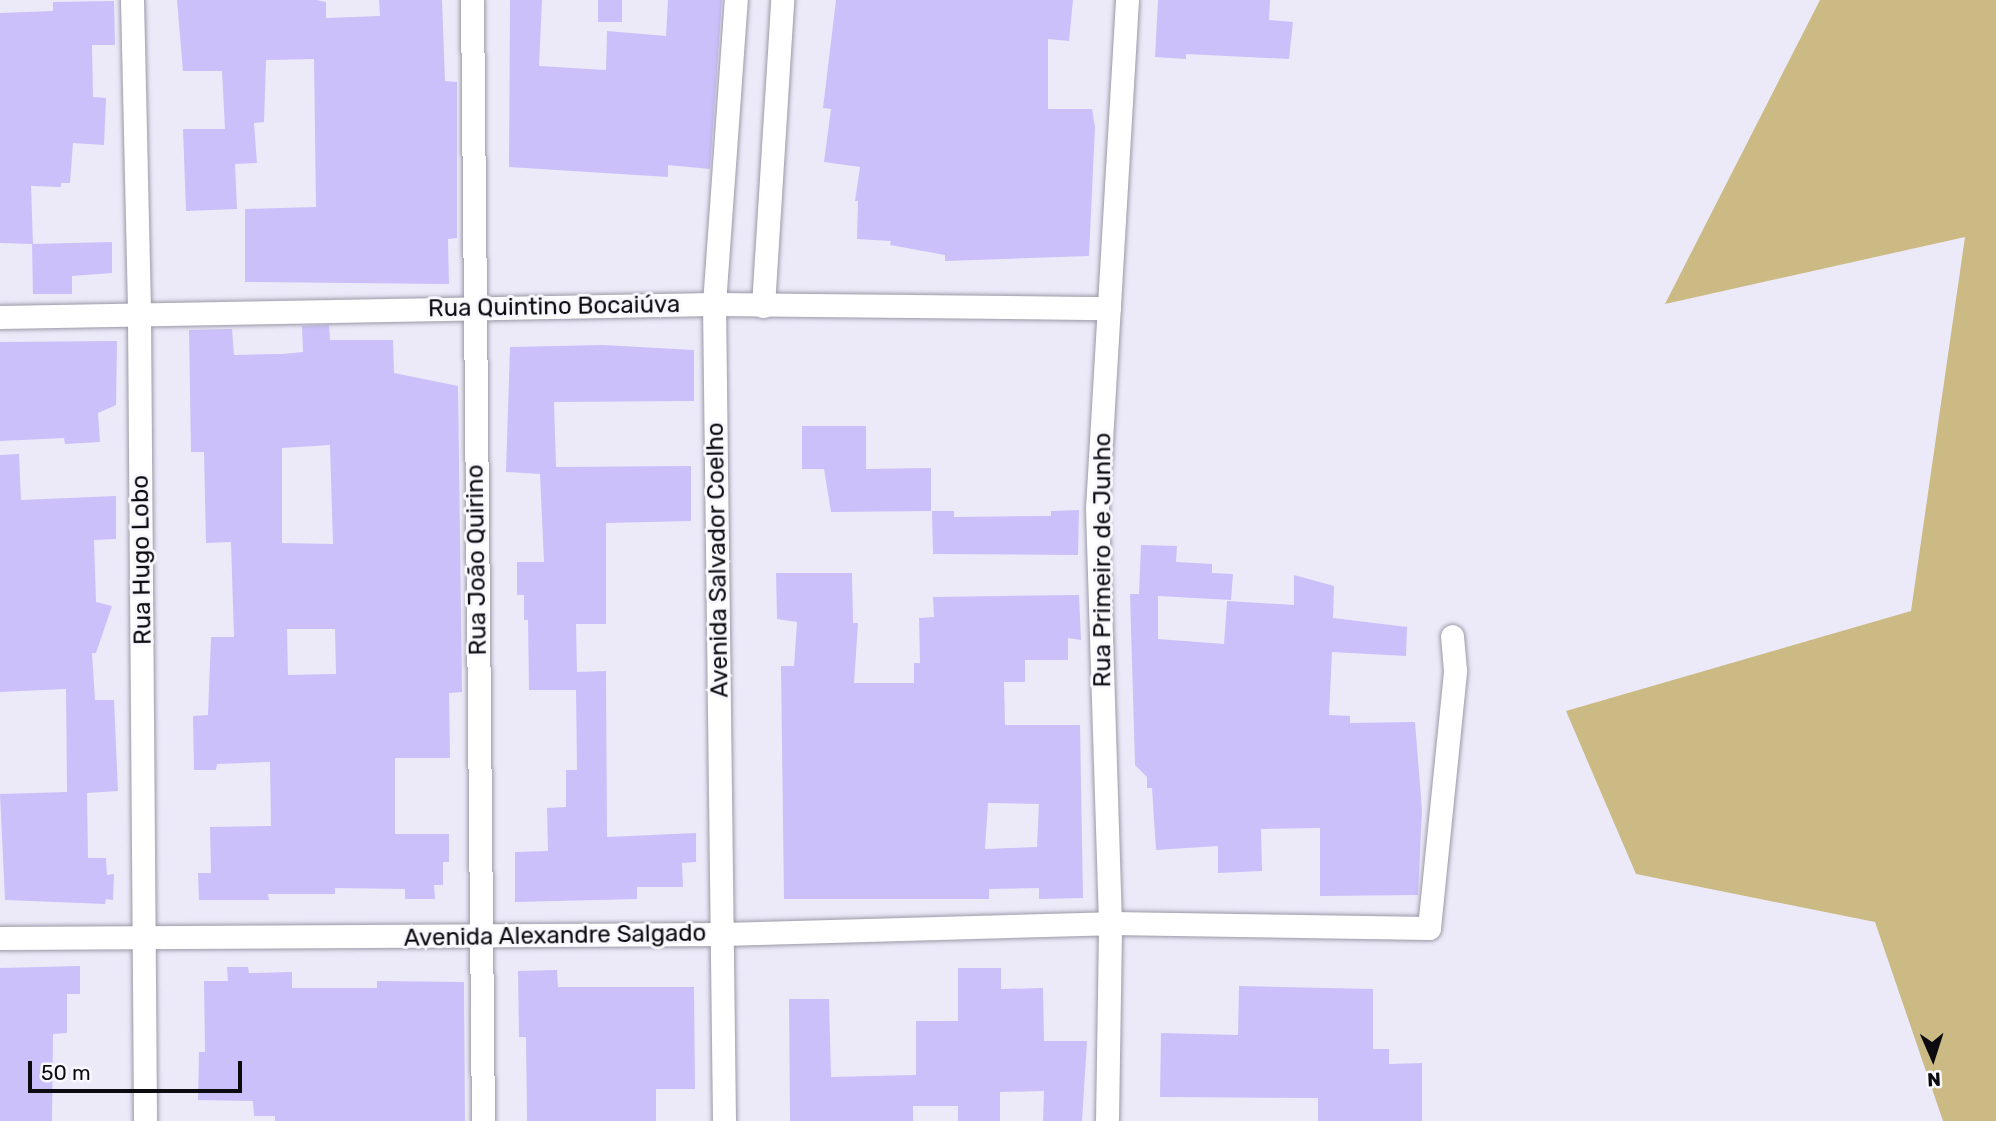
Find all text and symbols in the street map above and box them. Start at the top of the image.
street label: Rua Quintino Bocaiúva [428,290,680,324]
street label: Avenida Salvador Coelho [701,422,735,698]
street label: Rua Primeiro de Junho [1089,433,1117,687]
street label: Rua João Quirino [461,464,493,656]
street label: Rua Hugo Lobo [126,475,158,645]
street label: Avenida Alexandre Salgado [403,919,707,953]
north arrow [1898,1023,1968,1093]
scale bar [32,1048,245,1092]
text: 50 m [41,1060,91,1085]
text: N [1927,1068,1942,1091]

